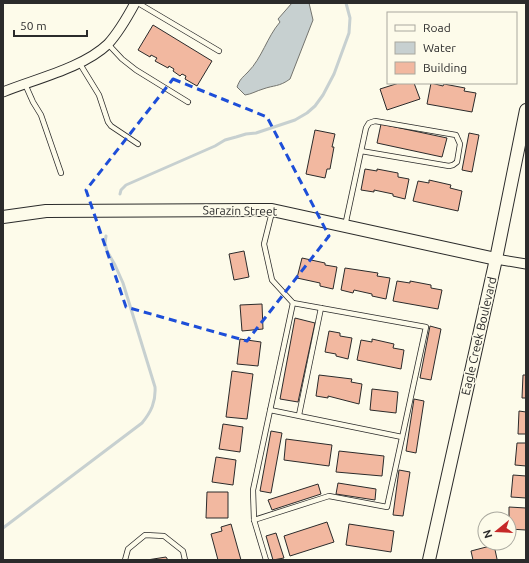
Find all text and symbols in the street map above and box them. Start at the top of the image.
scale bar [14,12,87,38]
legend [387,12,517,84]
text: 50 m [20,19,47,32]
text: Road [423,21,451,34]
text: Water [423,41,456,54]
text: Building [423,61,467,74]
street label: Sarazin Street [203,203,278,218]
street label: Eagle Creek Boulevard [459,275,498,396]
north arrow [477,511,517,551]
text: N [481,528,494,540]

